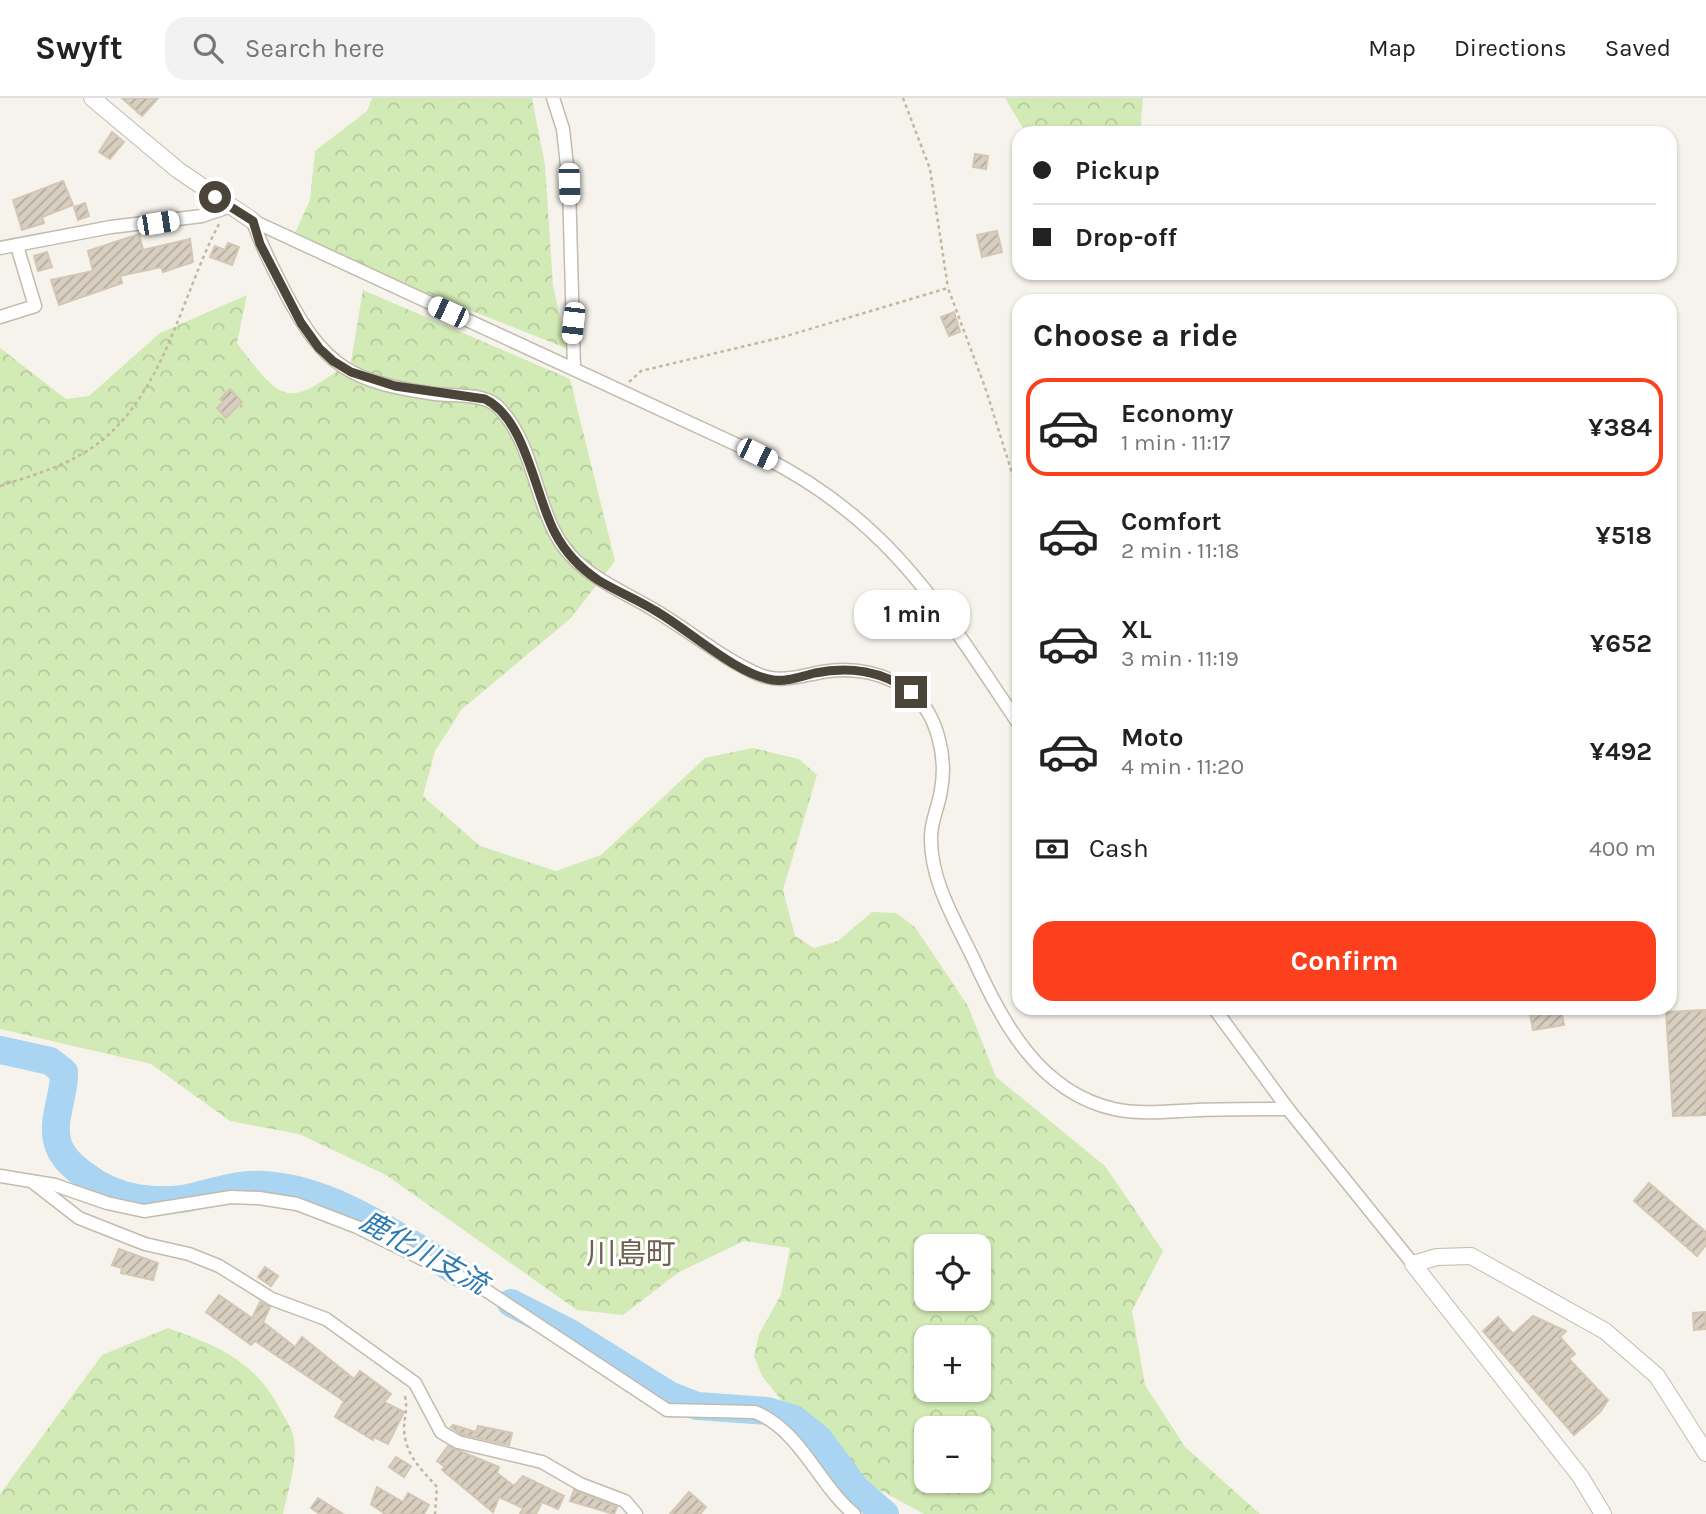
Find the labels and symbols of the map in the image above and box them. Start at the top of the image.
car [558,163,581,205]
route start [199,181,231,213]
car [136,209,181,237]
car [425,294,472,330]
car [561,301,586,345]
car [734,435,781,473]
callout: 1 min [853,590,969,640]
route end [895,676,927,708]
water label: 鹿化川支流 [355,1204,496,1303]
district label: 川島町 [586,1236,676,1272]

